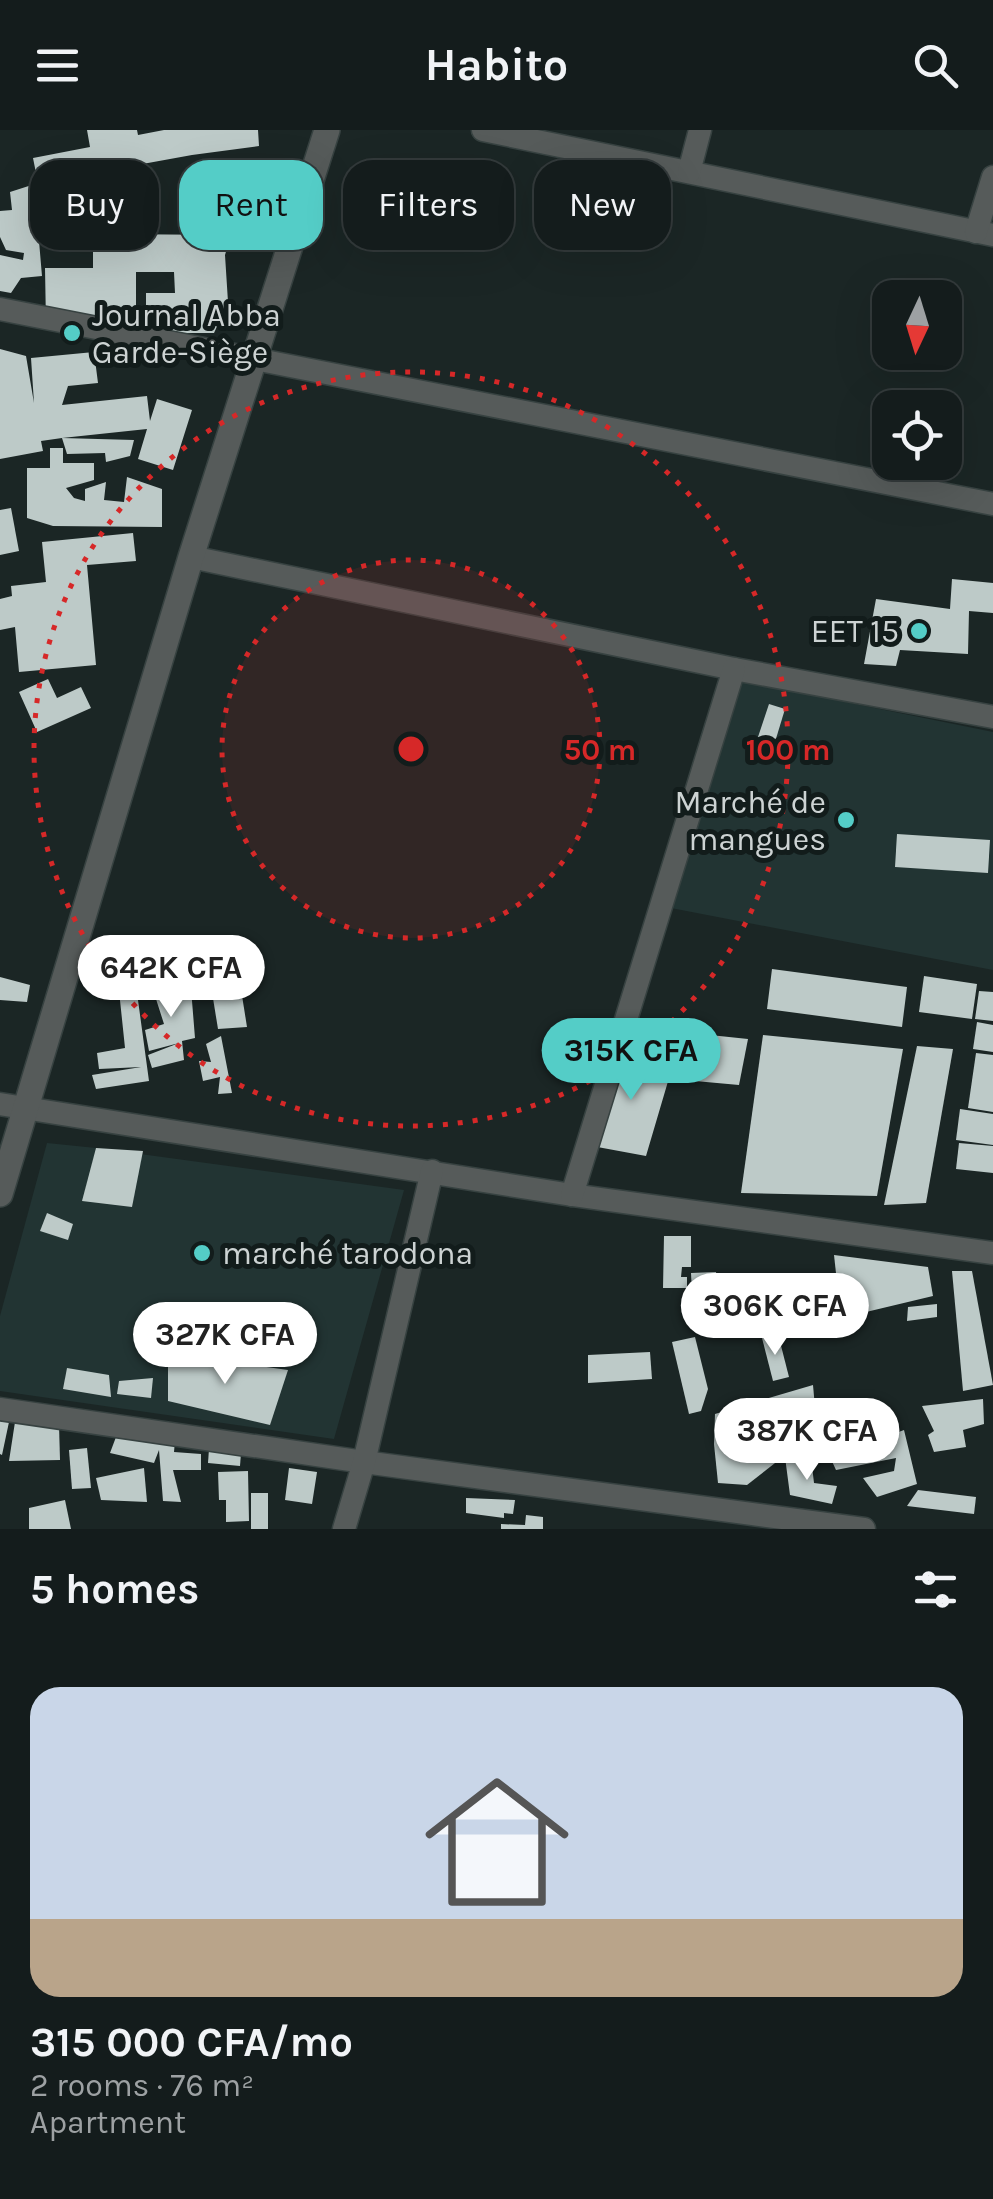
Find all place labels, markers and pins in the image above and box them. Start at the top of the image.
place label: Journal Abba Garde-Siège [92,297,281,371]
marker: Journal Abba Garde-Siège [61,322,83,344]
place label: EET 15 [811,613,899,650]
marker: EET 15 [908,620,930,642]
centre of rings [393,731,429,767]
place label: Marché de mangues [674,784,826,858]
marker: Marché de mangues [835,809,857,831]
pin: 642K CFA [68,935,274,1020]
pin: 315K CFA [528,1018,734,1103]
place label: marché tarodona [222,1235,473,1272]
marker: marché tarodona [191,1242,213,1264]
pin: 306K CFA [672,1273,878,1358]
pin: 327K CFA [122,1302,328,1387]
pin: 387K CFA [704,1398,910,1483]

